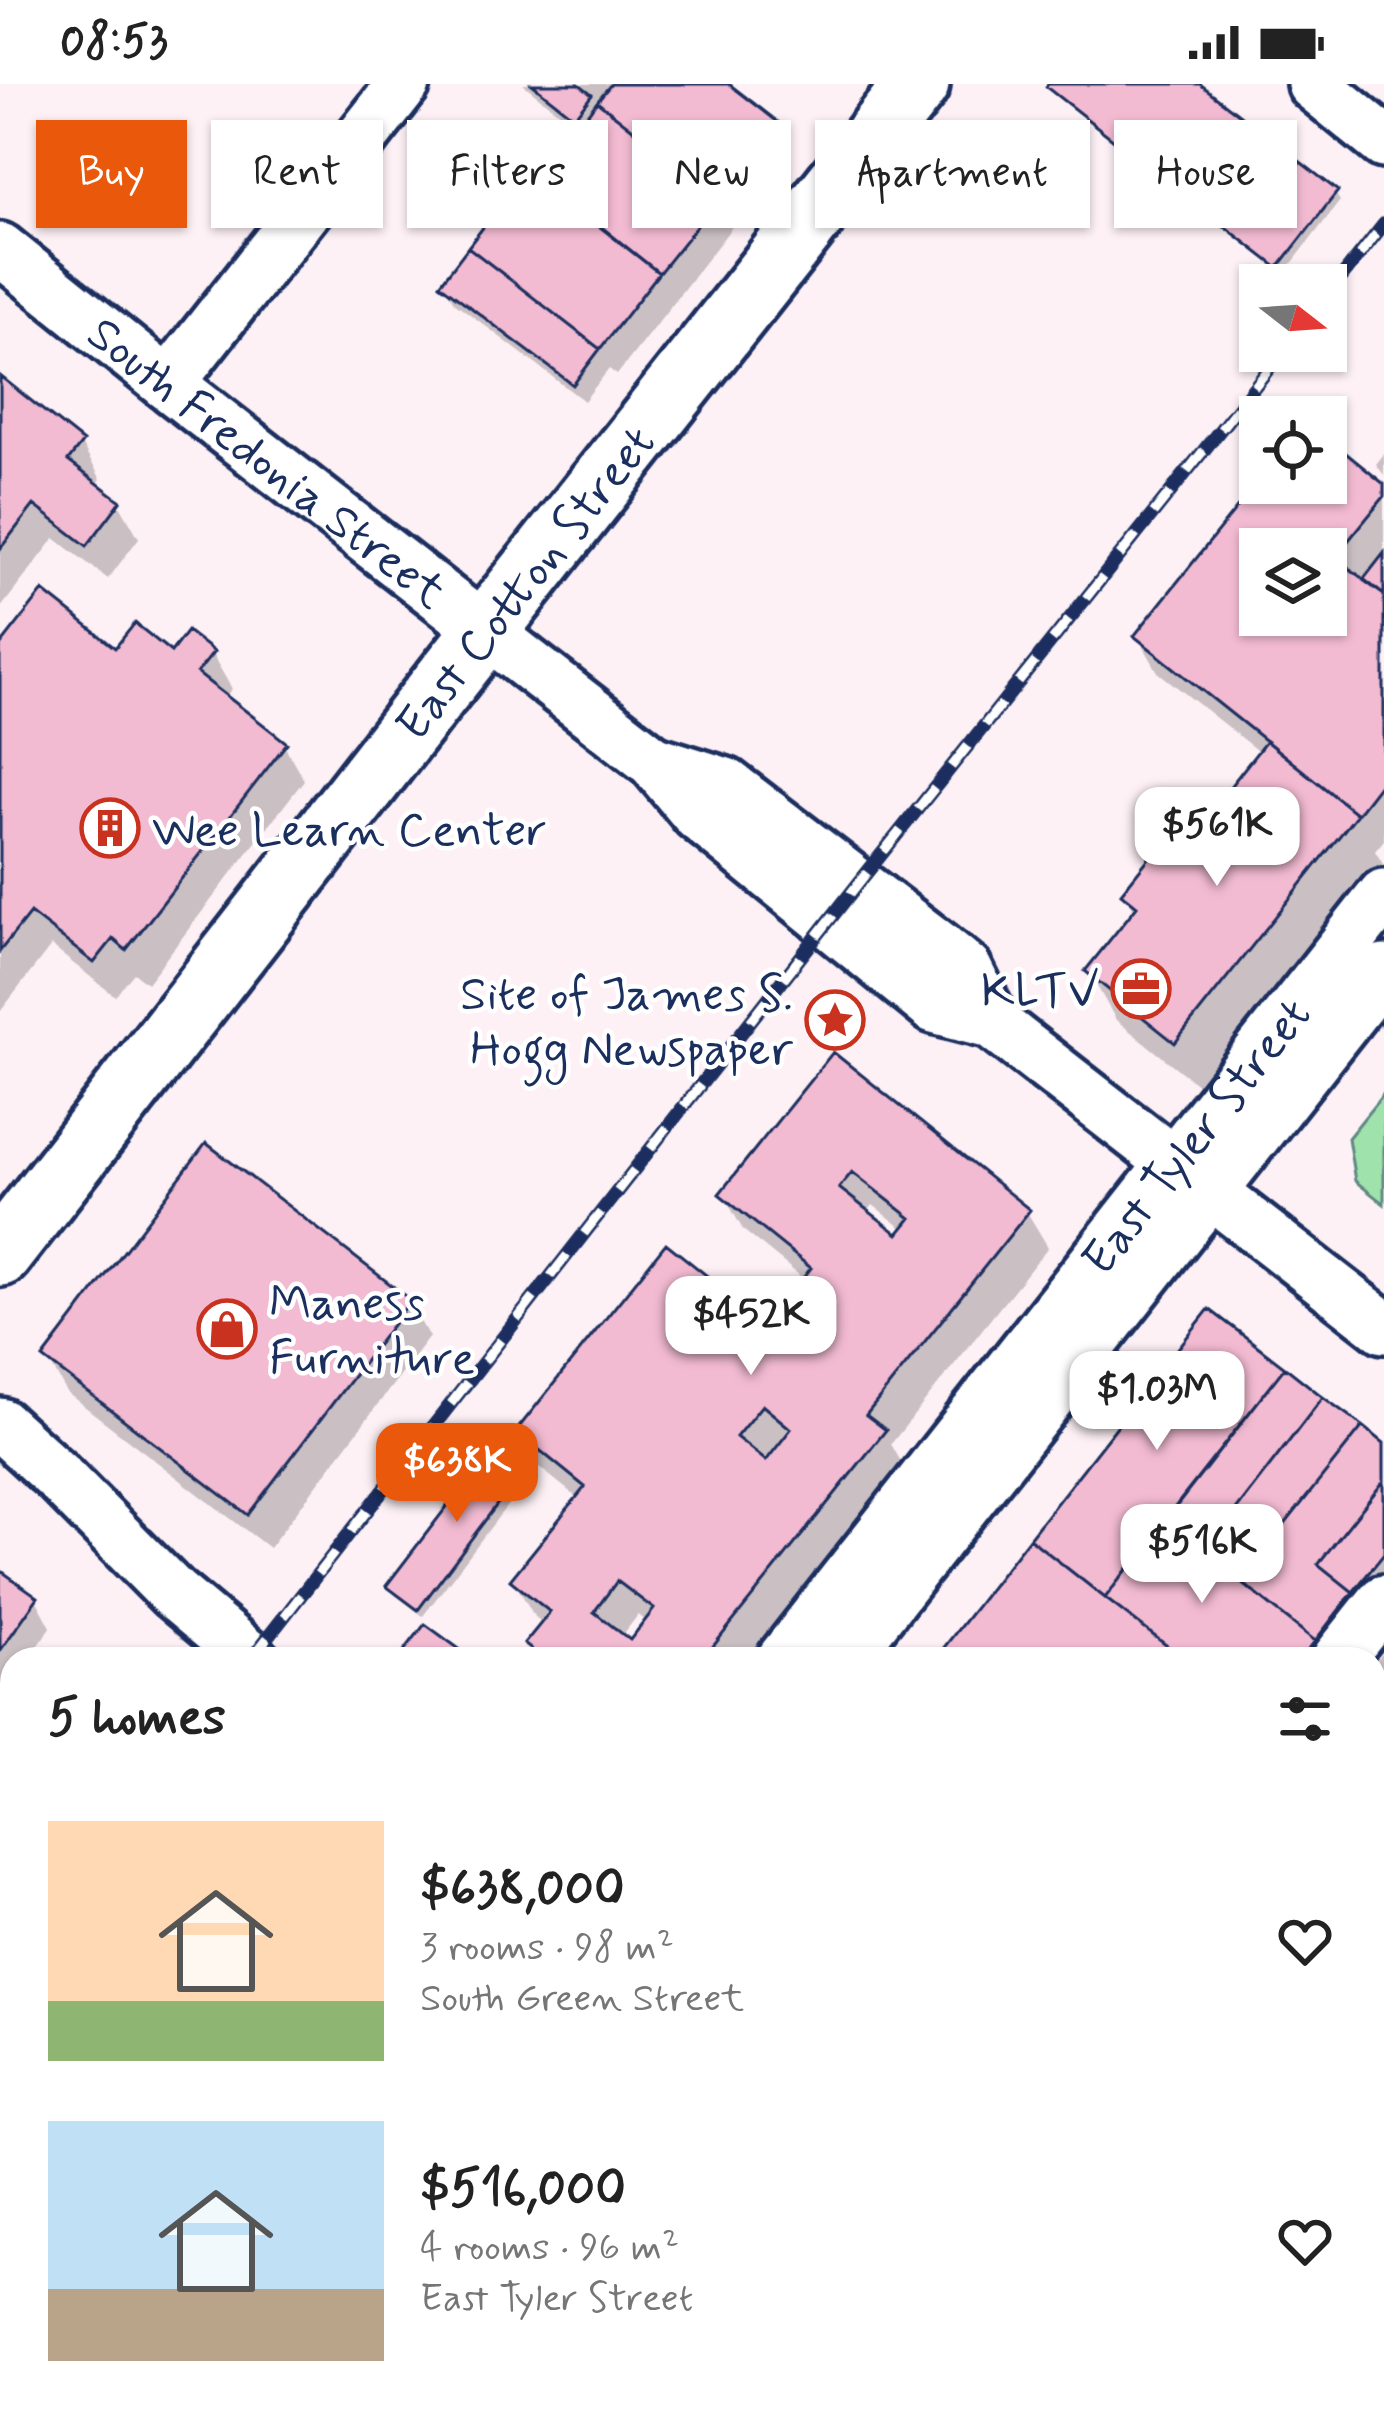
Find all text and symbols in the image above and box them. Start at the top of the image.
text: 08:53 [60,13,168,72]
chip: Buy [36,120,187,228]
chip: Rent [211,120,383,228]
chip: Filters [407,120,608,228]
chip: New [632,120,791,228]
chip: Apartment [815,120,1090,228]
chip: House [1114,120,1297,228]
north arrow [1239,264,1347,372]
map controls [1239,264,1347,636]
street label: South Fredonia Street [73,304,459,624]
button: locate [1239,396,1347,504]
street label: East Cotton Street [383,414,670,755]
button: layers [1239,528,1347,636]
pin: $561K [1133,787,1301,889]
building icon: Wee Learn Center [79,797,141,859]
place label: Wee Learn Center [152,800,547,863]
text: $561K [1162,800,1272,851]
office icon: KLTV [1110,958,1172,1020]
place label: KLTV [981,961,1099,1024]
place label: Site of James S. Hogg Newspaper [460,964,794,1087]
street label: East Tyler Street [1069,986,1326,1289]
place icon: Site of James S. Hogg Newspaper [804,989,866,1051]
place label: Maness Furniture [269,1273,475,1391]
pin: $452K [667,1276,835,1378]
text: $452K [692,1289,810,1340]
shop icon: Maness Furniture [196,1298,258,1360]
pin: $1.03M [1059,1351,1255,1453]
text: $1.03M [1096,1364,1218,1415]
pin: $638K [373,1423,541,1525]
text: $638K [403,1436,511,1487]
pin: $516K [1118,1504,1286,1606]
text: $516K [1147,1517,1257,1568]
text: 5 homes [48,1686,226,1752]
icon: filters [1272,1686,1338,1752]
text: $638,000 [420,1857,625,1923]
icon: home [144,1869,288,2013]
icon: heart [1272,1908,1338,1974]
text: 3 rooms · 98 m² [420,1923,674,1974]
text: South Green Street [420,1974,744,2025]
text: $516,000 [420,2157,626,2223]
icon: home [144,2169,288,2313]
icon: heart [1272,2208,1338,2274]
text: 4 rooms · 96 m² [420,2223,679,2274]
text: East Tyler Street [420,2274,693,2325]

